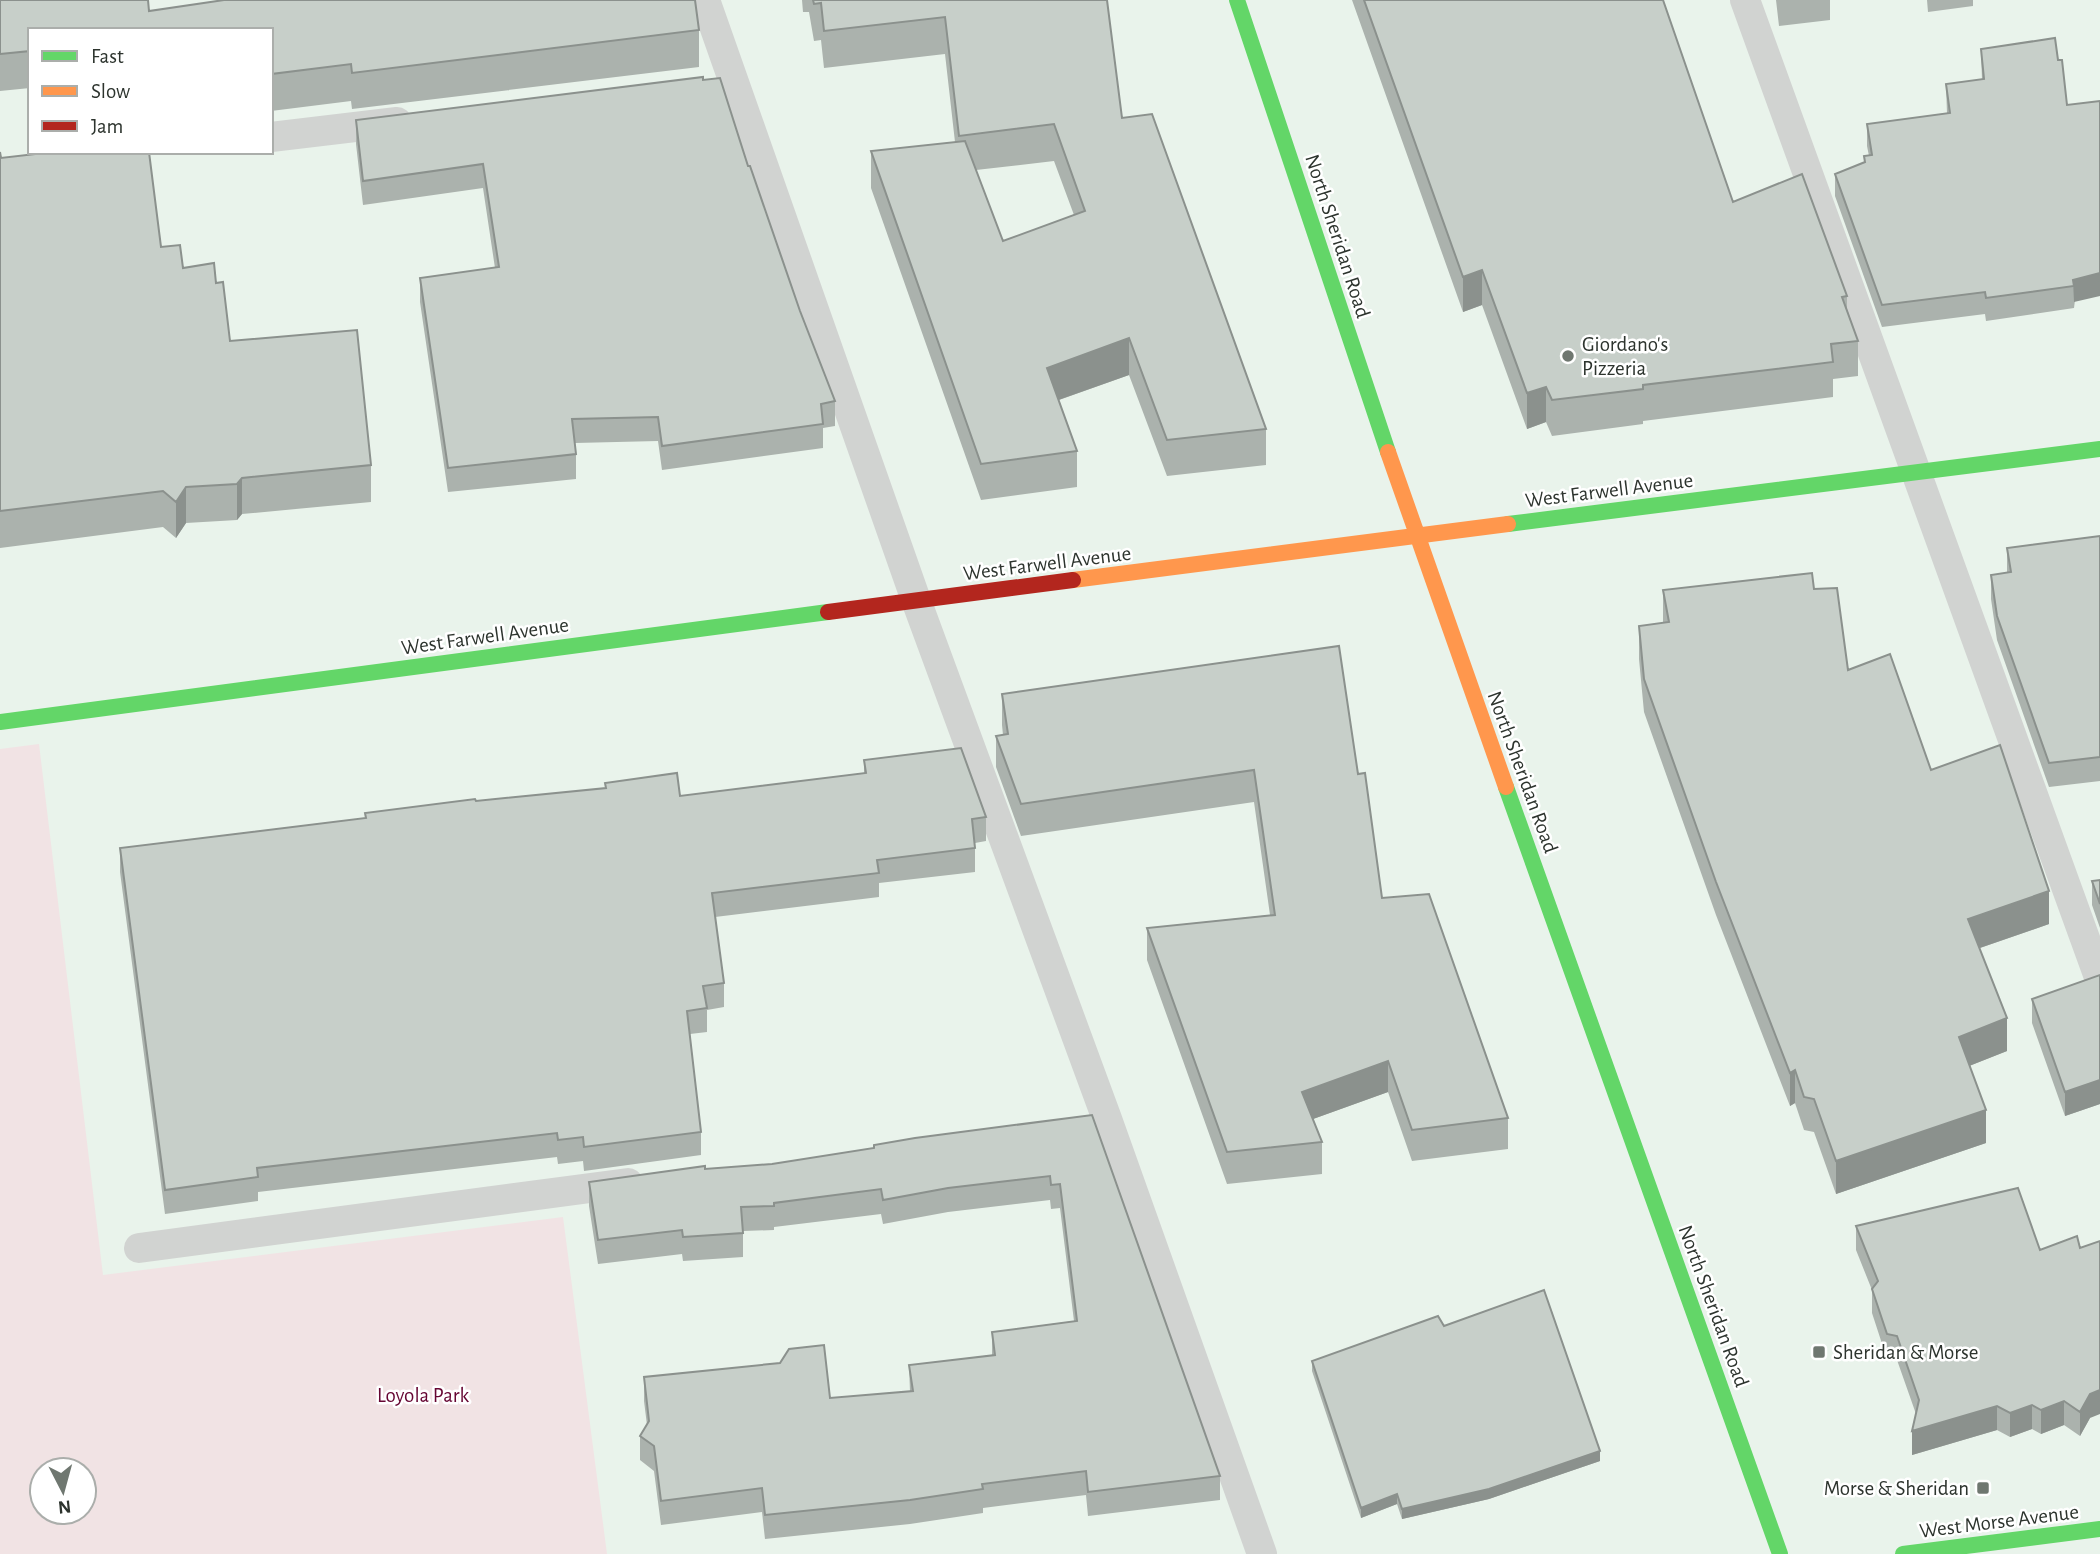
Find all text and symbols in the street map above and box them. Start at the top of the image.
legend [28,28,273,154]
text: Fast [91,46,124,67]
text: Slow [91,81,130,102]
text: Jam [91,116,123,137]
street label: North Sheridan Road [1301,152,1374,321]
place label: Giordano's Pizzeria [1582,334,1668,379]
marker: Giordano's Pizzeria [1560,348,1576,364]
street label: West Farwell Avenue [1524,470,1694,511]
street label: West Farwell Avenue [962,543,1132,584]
street label: West Farwell Avenue [400,614,570,659]
street label: North Sheridan Road [1484,688,1562,856]
street label: North Sheridan Road [1675,1222,1753,1390]
place label: Sheridan & Morse [1833,1342,1978,1363]
marker: Sheridan & Morse [1811,1344,1827,1360]
park label: Loyola Park [377,1385,469,1406]
north arrow [28,1456,98,1526]
place label: Morse & Sheridan [1824,1478,1969,1499]
marker: Morse & Sheridan [1975,1480,1991,1496]
text: N [57,1496,72,1517]
street label: West Morse Avenue [1918,1501,2080,1542]

